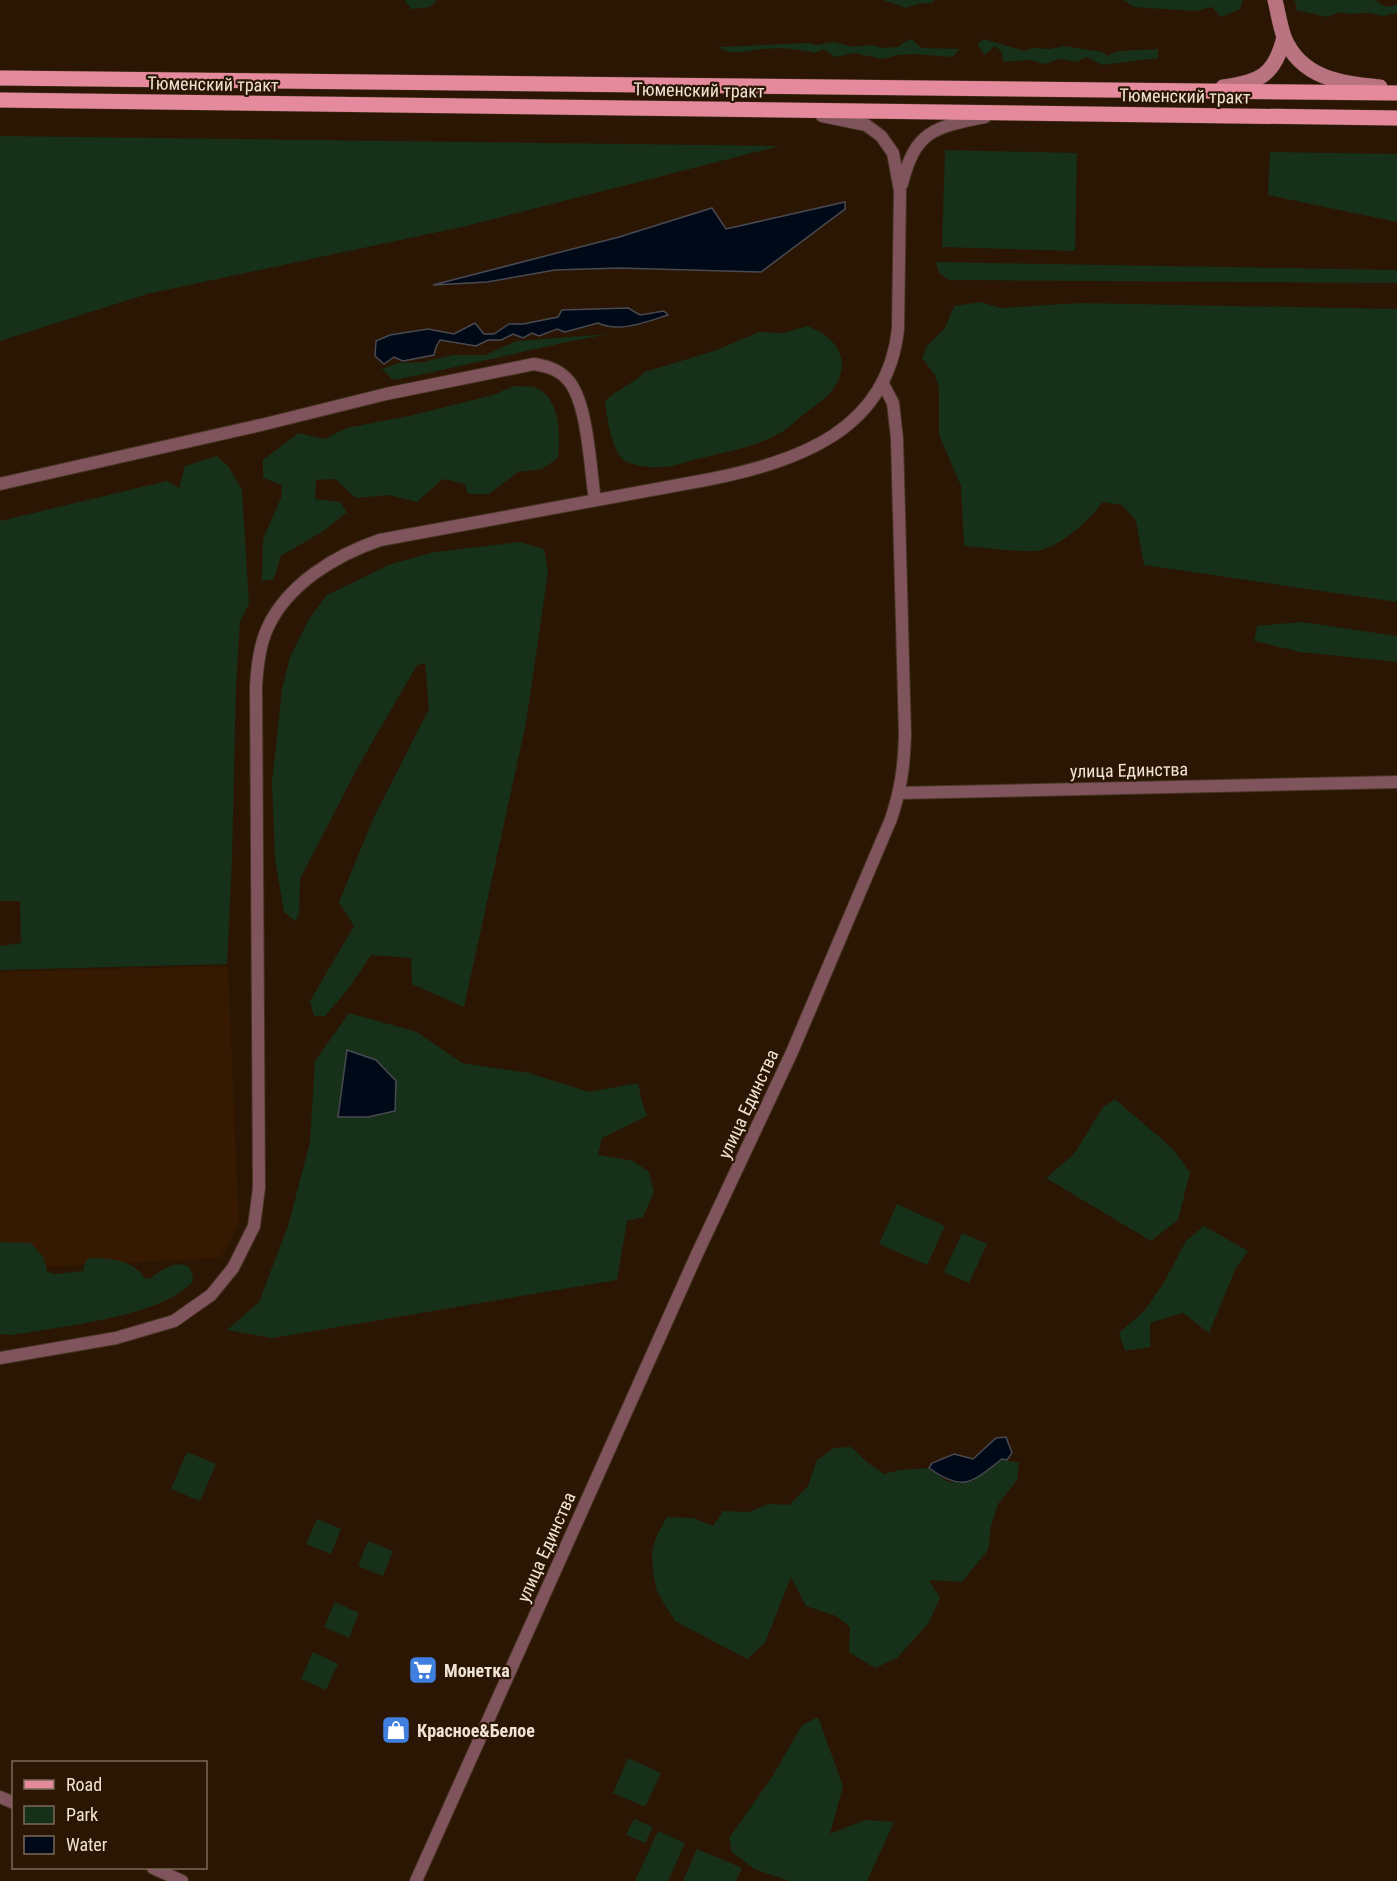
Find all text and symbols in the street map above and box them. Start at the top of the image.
street label: Тюменский тракт [147,72,279,96]
street label: Тюменский тракт [633,78,765,102]
street label: Тюменский тракт [1119,84,1251,108]
street label: улица Единства [1070,758,1188,782]
street label: улица Единства [713,1046,783,1162]
street label: улица Единства [512,1489,580,1605]
supermarket icon: Монетка [407,1654,439,1686]
place label: Монетка [444,1660,510,1681]
shop icon: Красное&Белое [380,1714,412,1746]
place label: Красное&Белое [417,1720,535,1741]
legend [12,1761,207,1869]
text: Road [66,1774,102,1795]
text: Park [66,1804,98,1825]
text: Water [66,1834,108,1855]

